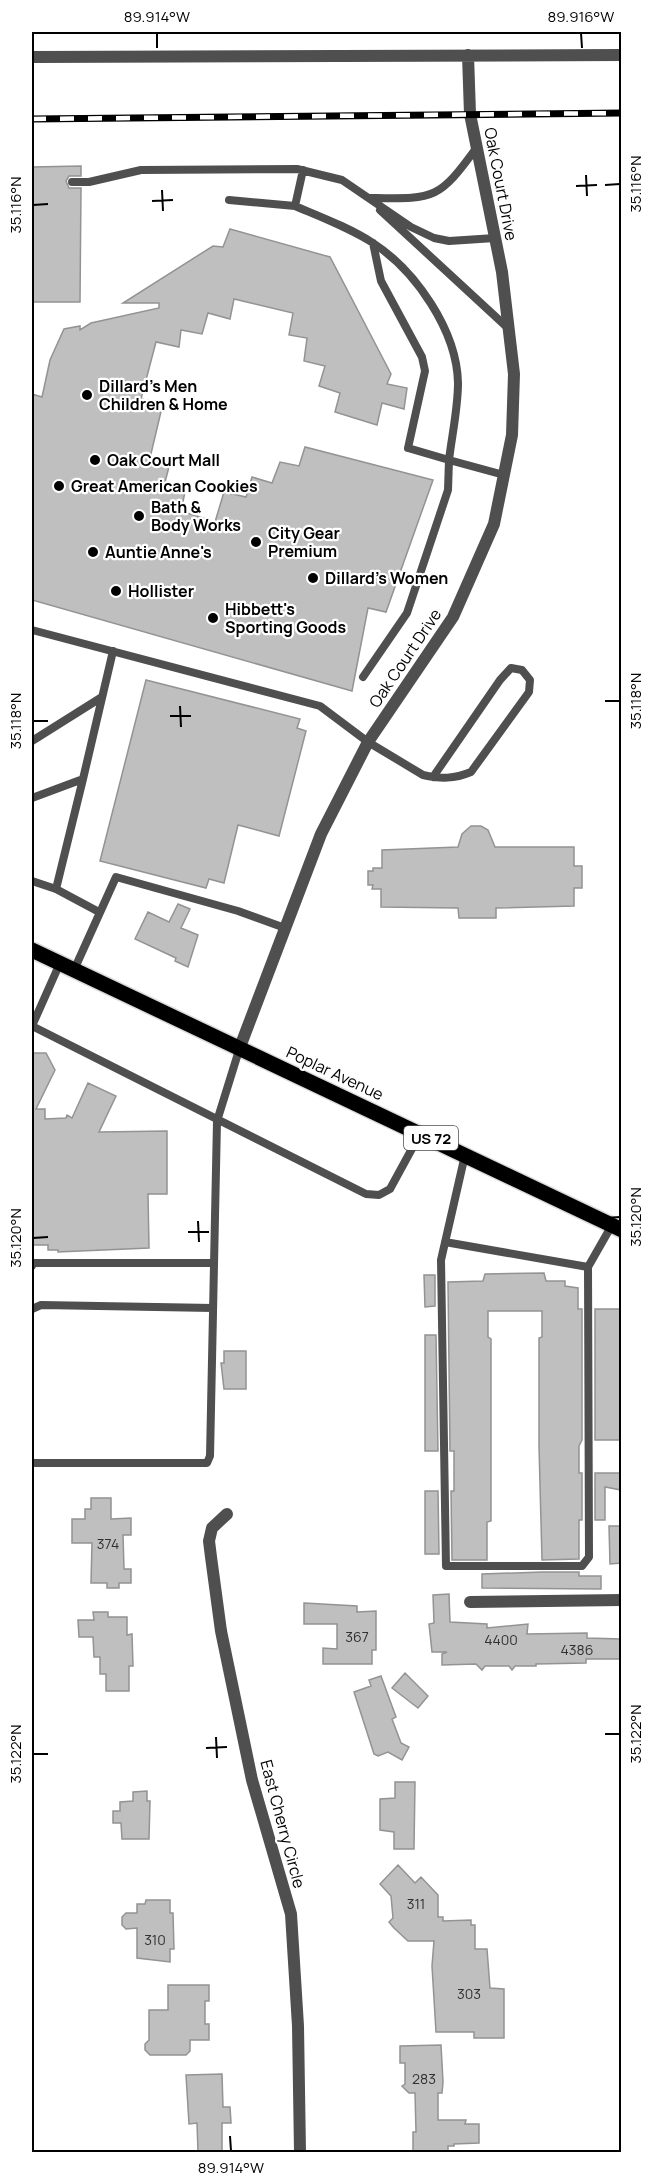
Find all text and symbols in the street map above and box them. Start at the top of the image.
text: 89.914°W [124,6,190,27]
text: 89.916°W [548,6,614,27]
street label: Oak Court Drive [479,126,523,242]
text: 35.116°N [625,156,646,213]
text: 35.116°N [5,177,26,234]
place label: Dillard's Men Children & Home [99,375,228,415]
marker: Dillard's Men Children & Home [80,388,94,402]
place label: Oak Court Mall [107,449,220,471]
marker: Oak Court Mall [88,453,102,467]
place label: Great American Cookies [71,475,258,497]
marker: Great American Cookies [52,479,66,493]
place label: Bath & Body Works [151,496,241,536]
marker: Bath & Body Works [132,509,146,523]
place label: City Gear Premium [268,522,340,562]
marker: City Gear Premium [249,535,263,549]
place label: Auntie Anne's [105,541,212,563]
marker: Auntie Anne's [86,545,100,559]
place label: Dillard's Women [325,567,448,589]
marker: Dillard's Women [306,571,320,585]
place label: Hollister [128,580,194,602]
marker: Hollister [109,584,123,598]
place label: Hibbett's Sporting Goods [225,598,346,638]
street label: Oak Court Drive [364,604,446,712]
marker: Hibbett's Sporting Goods [206,611,220,625]
text: 35.118°N [625,673,646,729]
text: 35.118°N [5,693,26,749]
street label: Poplar Avenue [283,1041,387,1105]
road number: US 72 [404,1126,458,1150]
text: 35.120°N [625,1187,646,1247]
text: 35.120°N [5,1208,26,1268]
house number: 374 [97,1534,119,1553]
house number: 367 [345,1627,369,1646]
house number: 4400 [484,1630,518,1649]
house number: 4386 [561,1640,593,1659]
text: 35.122°N [625,1705,646,1763]
text: 35.122°N [5,1725,26,1783]
street label: East Cherry Circle [255,1757,311,1891]
house number: 311 [407,1894,425,1913]
house number: 310 [144,1930,166,1949]
house number: 303 [457,1984,481,2003]
house number: 283 [412,2069,436,2088]
text: 89.914°W [198,2157,264,2178]

